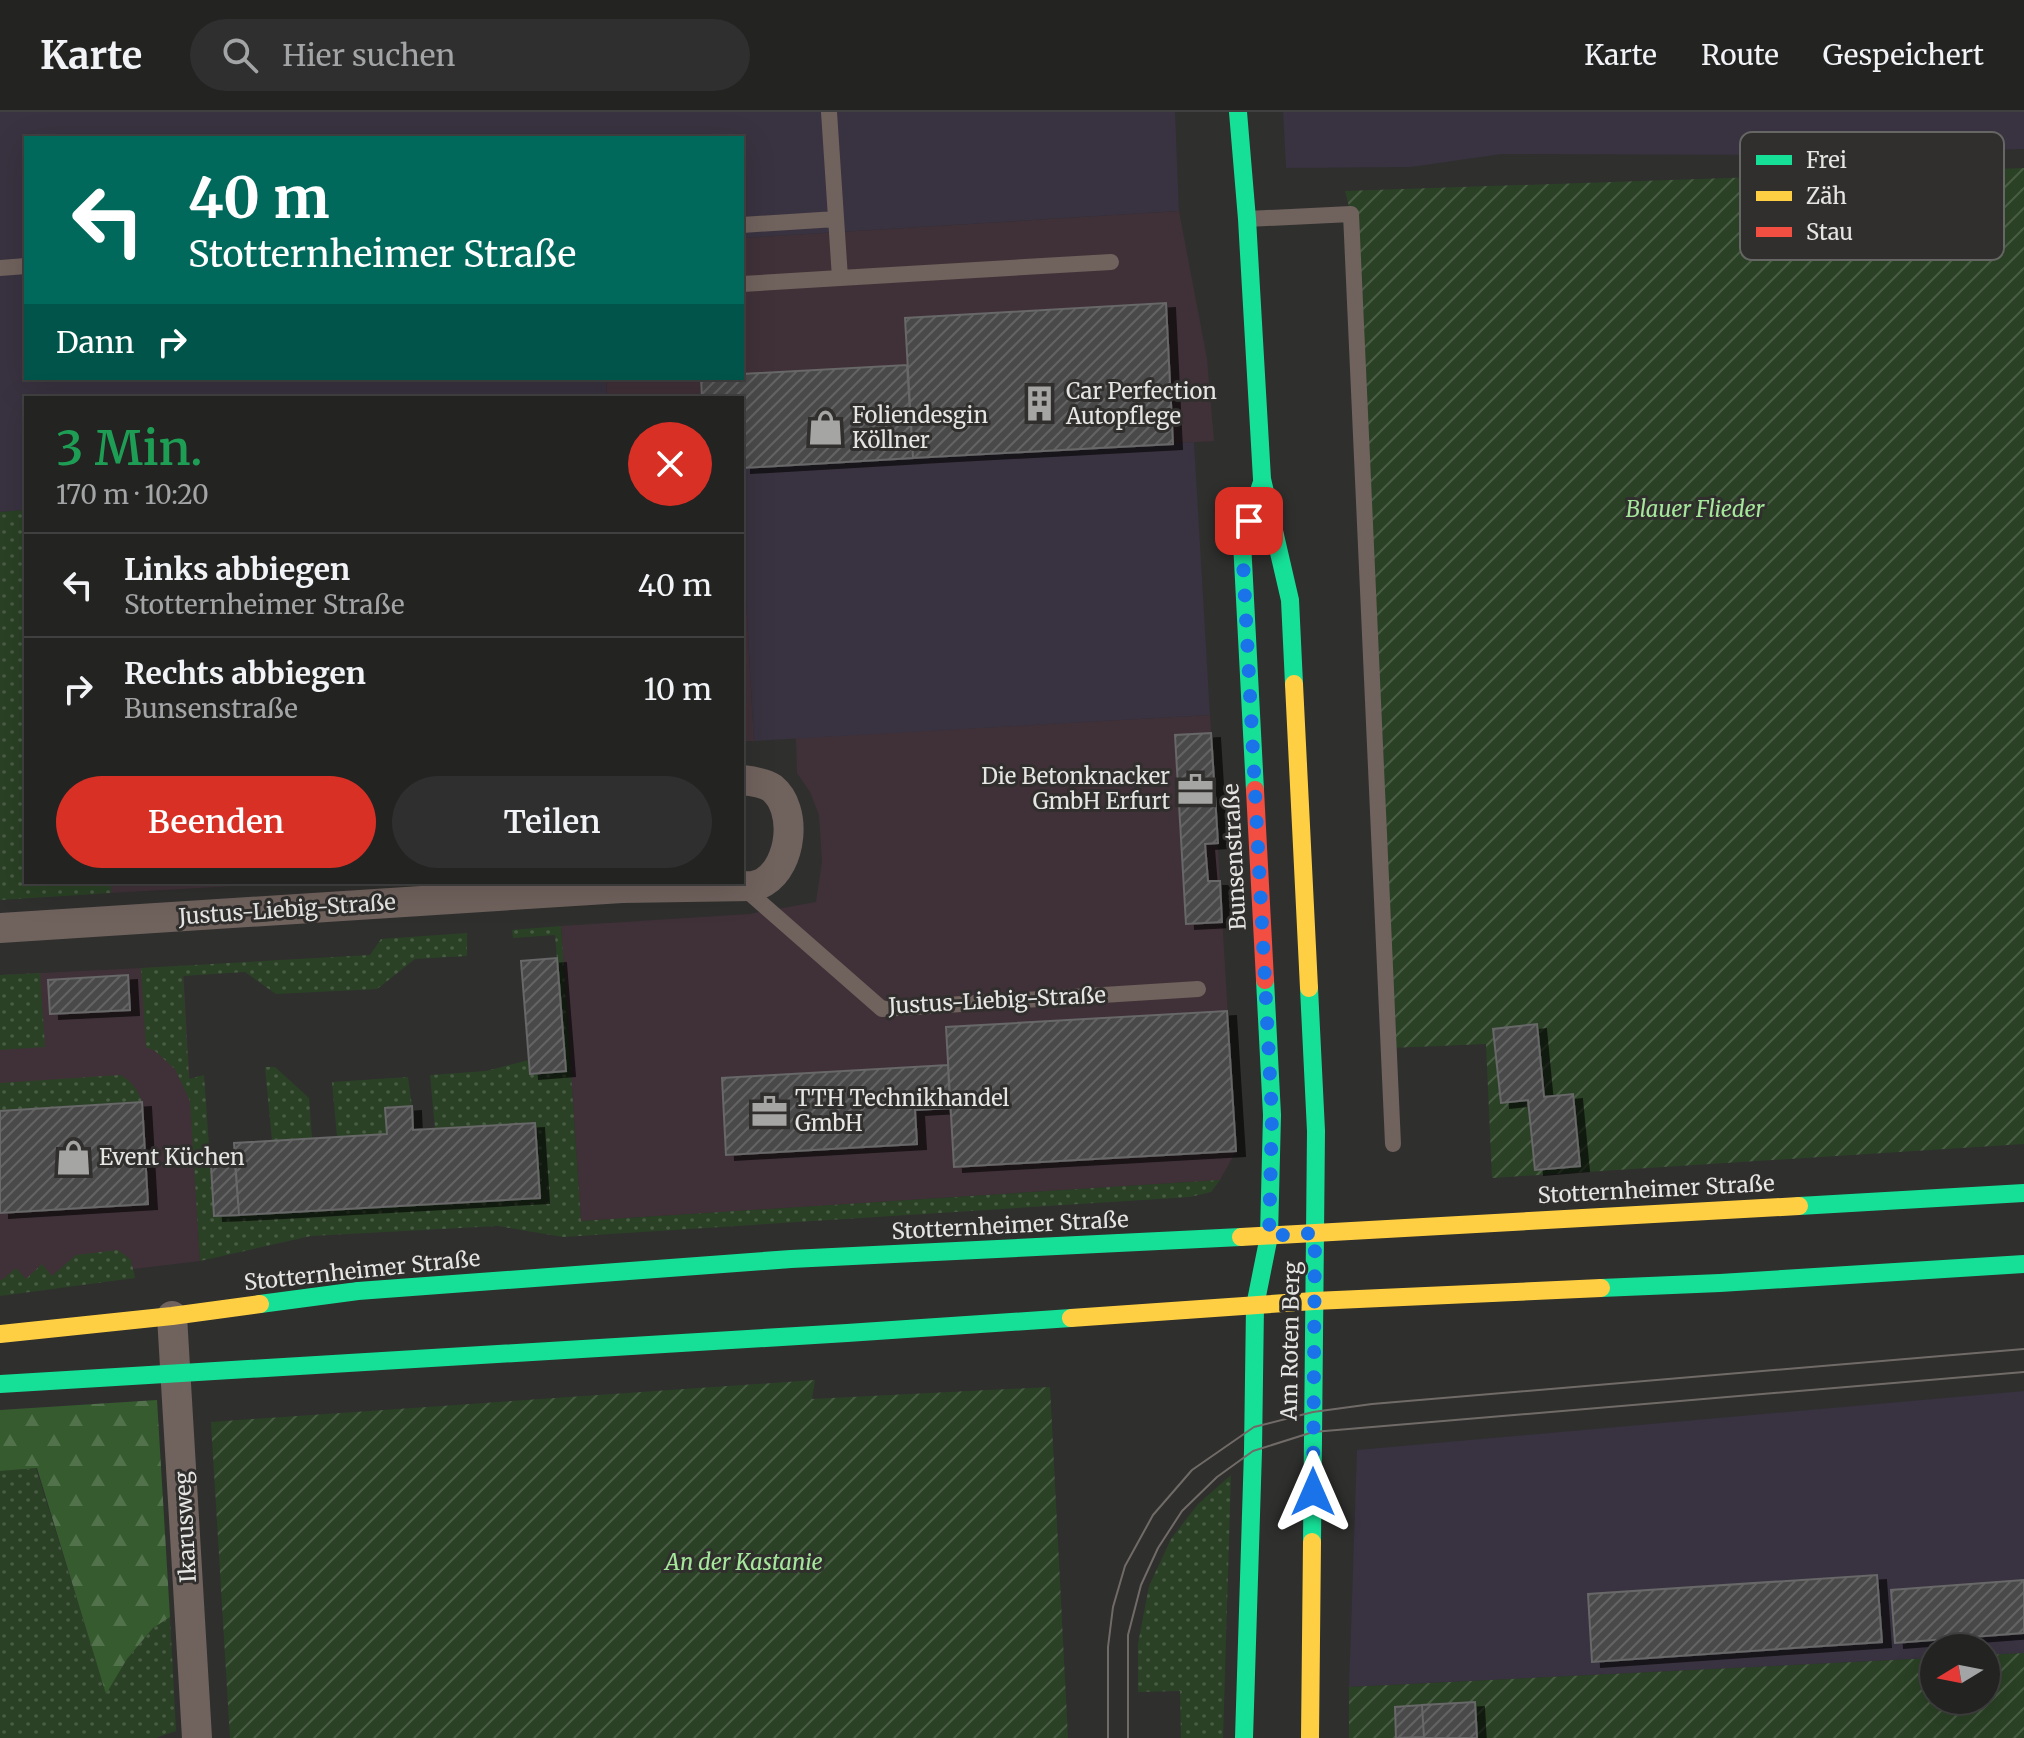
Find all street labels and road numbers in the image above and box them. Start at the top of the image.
street label: Bunsenstraße [1216,783,1252,931]
street label: Justus-Liebig-Straße [176,887,397,931]
street label: Justus-Liebig-Straße [887,980,1106,1020]
street label: Stotternheimer Straße [1537,1169,1775,1209]
street label: Stotternheimer Straße [891,1205,1129,1245]
street label: Stotternheimer Straße [243,1244,481,1296]
street label: Am Roten Berg [1275,1261,1305,1422]
street label: Ikarusweg [168,1471,202,1583]

